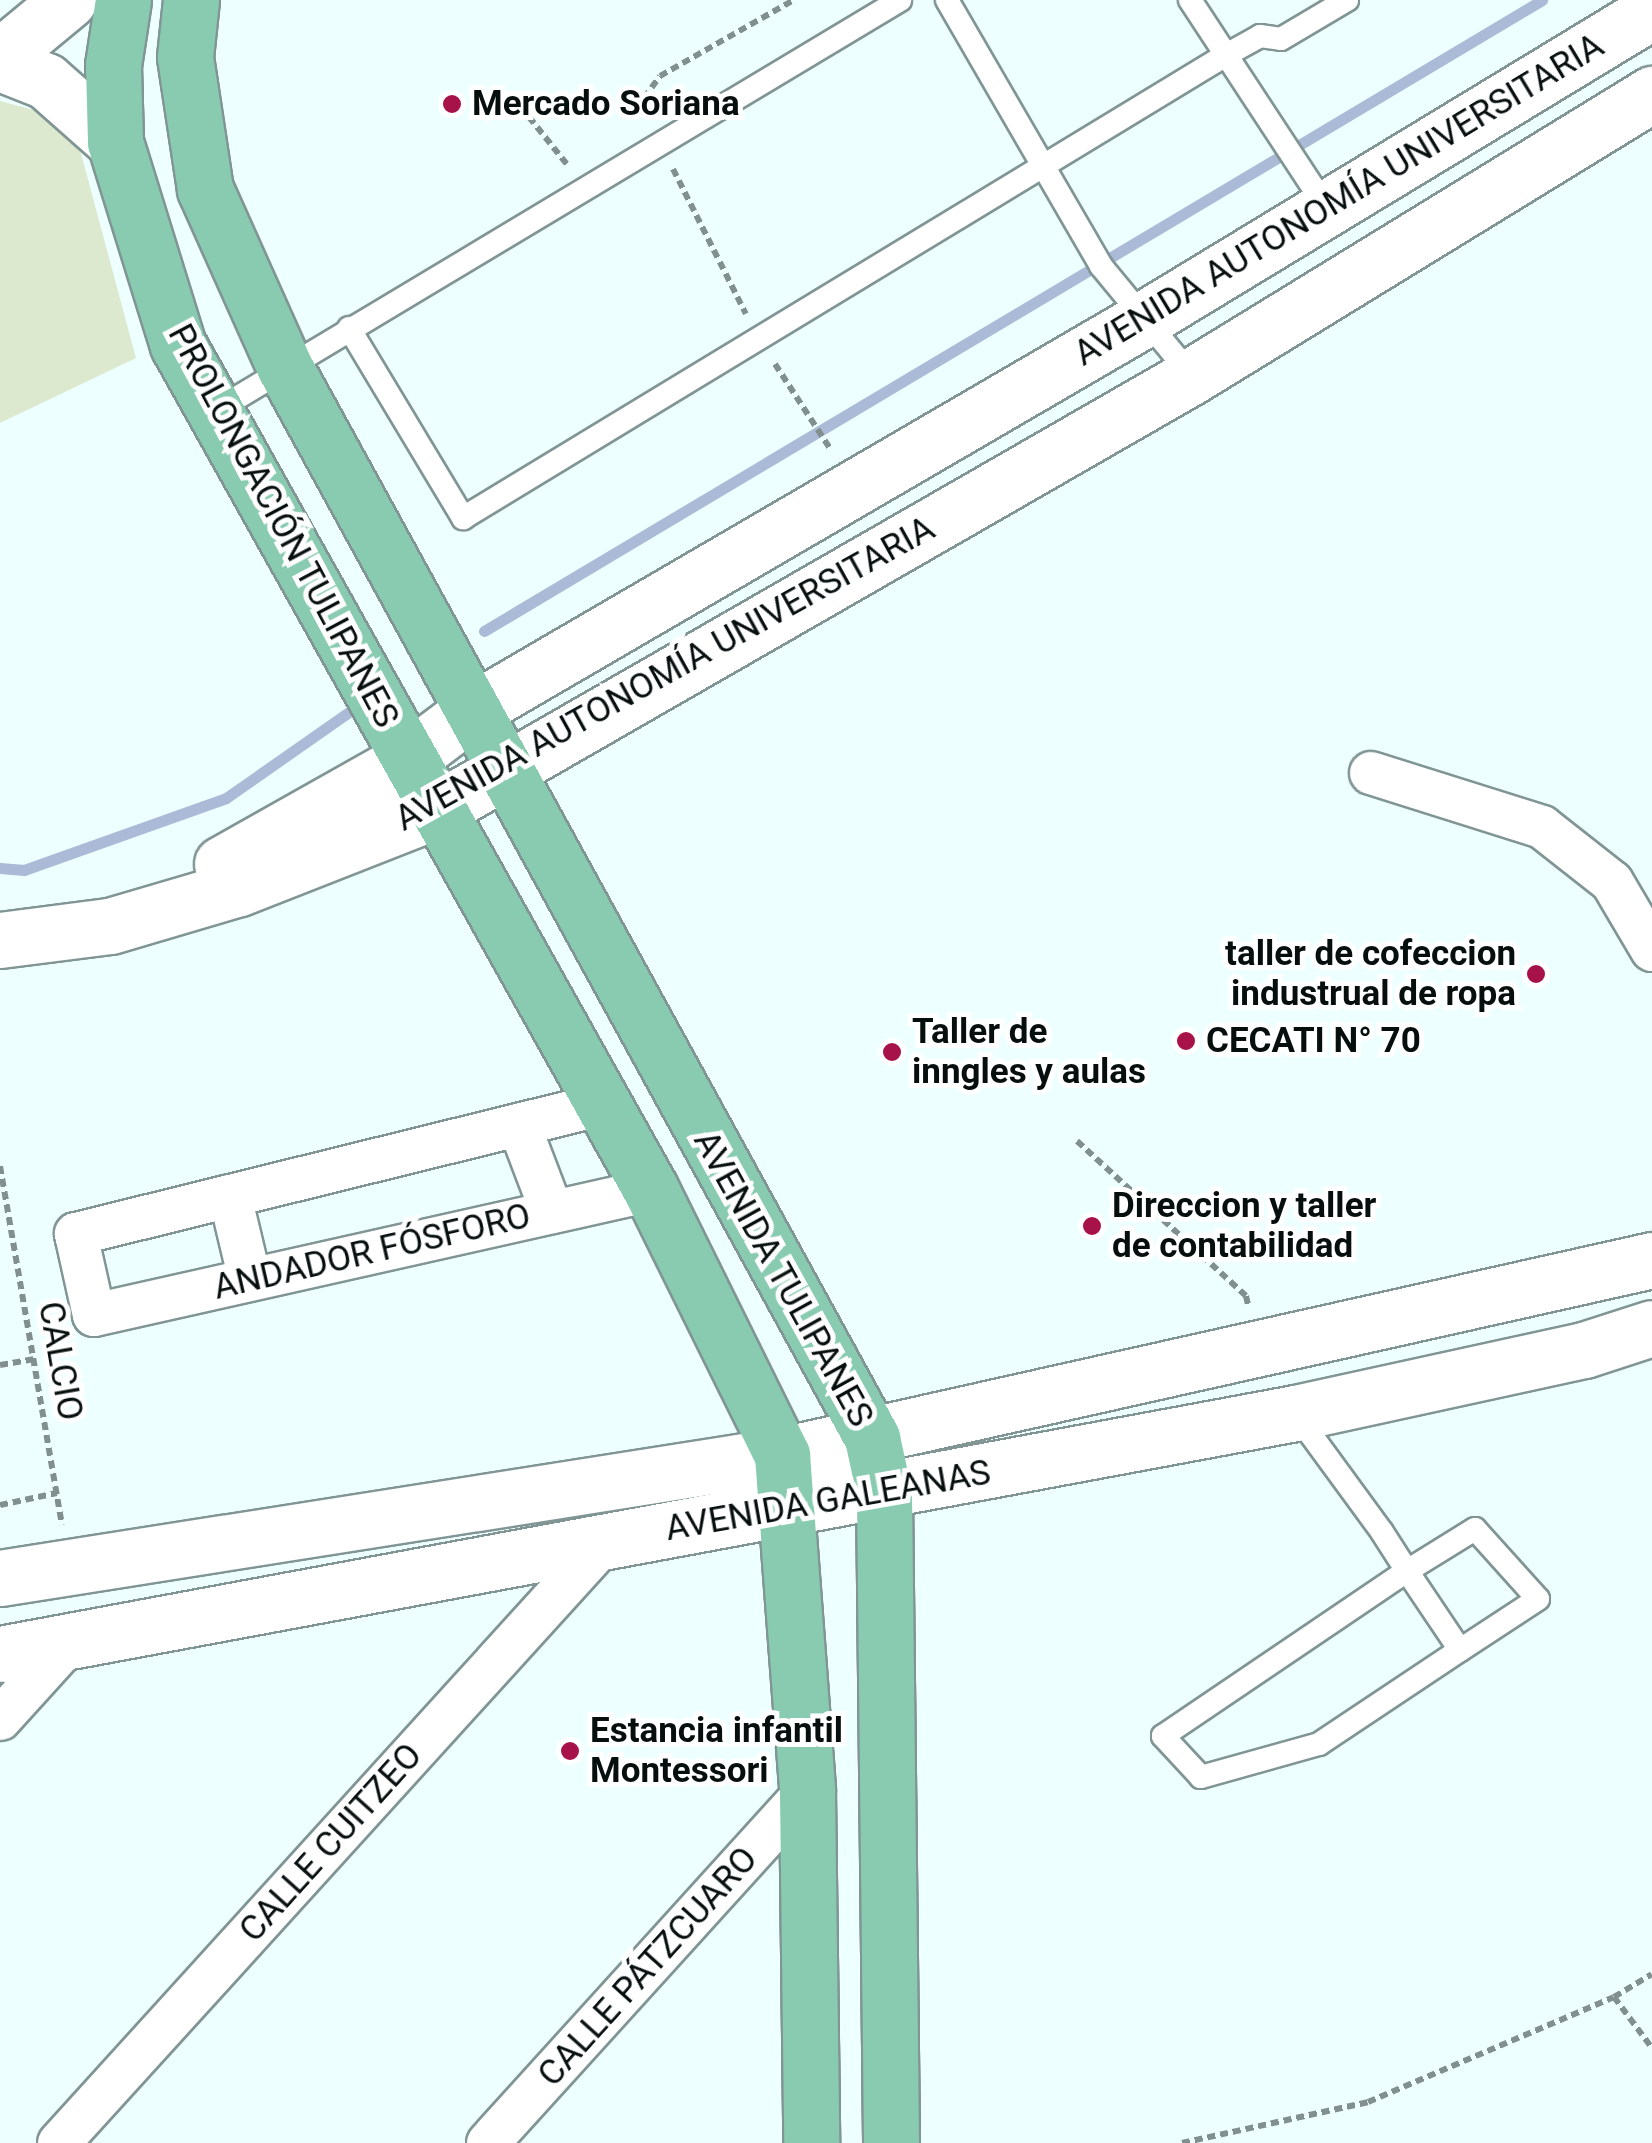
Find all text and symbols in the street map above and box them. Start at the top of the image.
street label: AVENIDA AUTONOMÍA UNIVERSITARIA [1067,25,1611,375]
place label: Mercado Soriana [472,83,740,125]
marker: Mercado Soriana [441,93,463,115]
street label: PROLONGACIÓN TULIPANES [159,317,407,735]
street label: AVENIDA AUTONOMÍA UNIVERSITARIA [388,508,942,840]
place label: taller de cofeccion industrual de ropa [1225,933,1516,1015]
marker: taller de cofeccion industrual de ropa [1525,963,1547,985]
place label: Taller de inngles y aulas [912,1011,1146,1093]
place label: CECATI N° 70 [1206,1020,1421,1062]
marker: CECATI N° 70 [1175,1030,1197,1052]
marker: Taller de inngles y aulas [881,1041,903,1063]
street label: AVENIDA TULIPANES [684,1124,882,1434]
place label: Direccion y taller de contabilidad [1112,1185,1376,1267]
street label: ANDADOR FÓSFORO [210,1195,534,1309]
marker: Direccion y taller de contabilidad [1081,1215,1103,1237]
street label: CALCIO [29,1298,91,1424]
street label: AVENIDA GALEANAS [662,1452,994,1550]
place label: Estancia infantil Montessori [590,1710,843,1792]
street label: CALLE CUITZEO [231,1735,431,1951]
marker: Estancia infantil Montessori [559,1740,581,1762]
street label: CALLE PÁTZCUARO [530,1839,766,2095]

